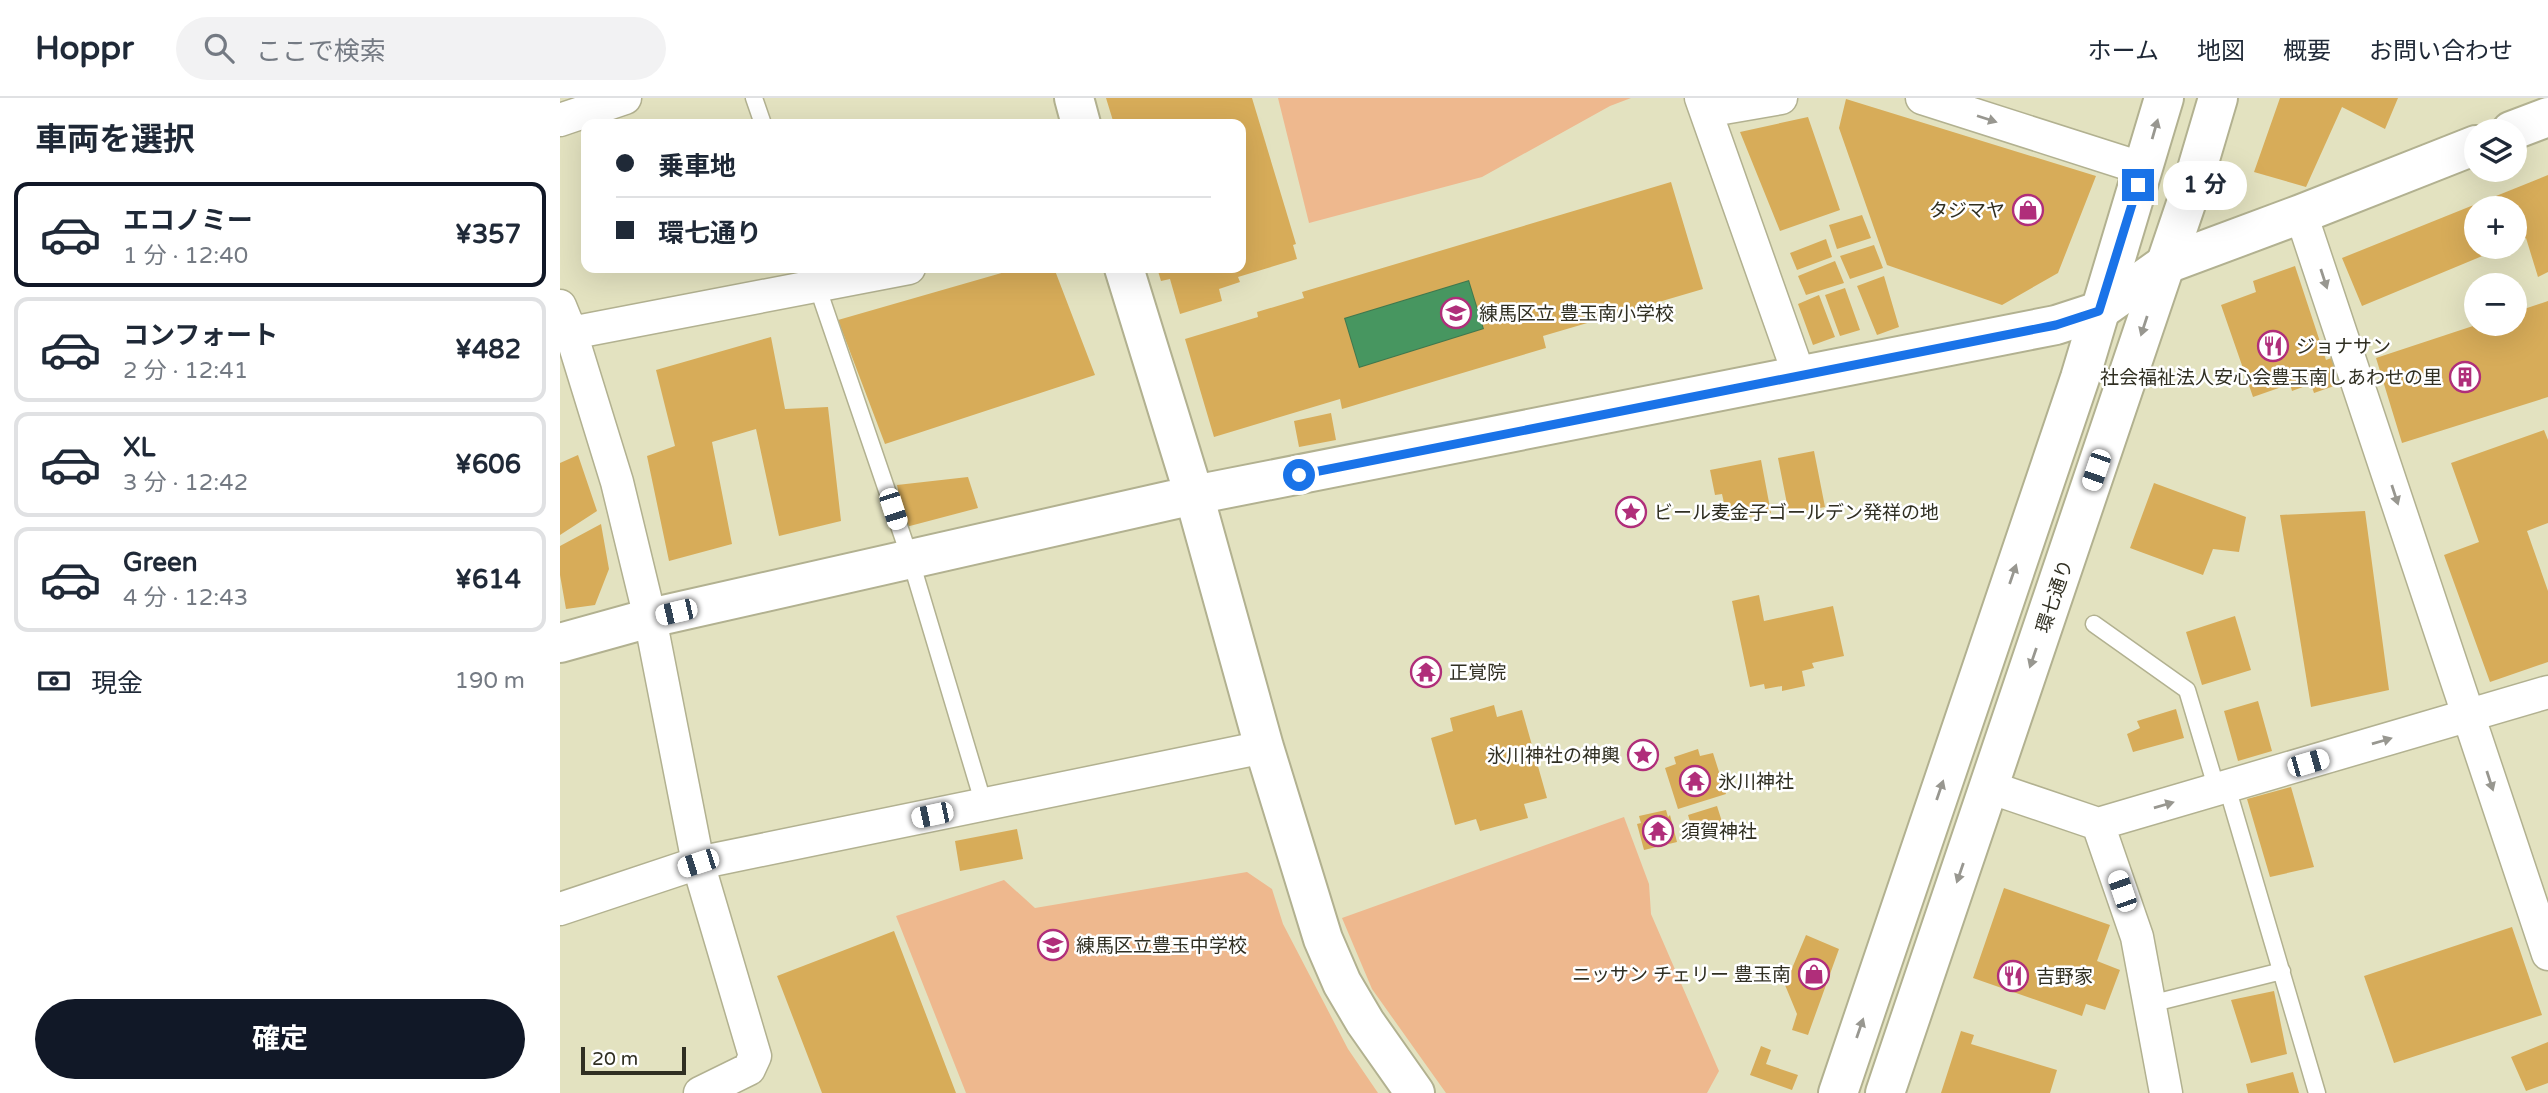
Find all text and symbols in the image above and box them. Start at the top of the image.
search box [176,17,666,80]
text: Hoppr [35,29,134,68]
icon: search [200,29,238,67]
text: ここで検索 [256,36,386,67]
text: ホーム [2088,37,2159,66]
text: 地図 [2197,37,2245,66]
text: 概要 [2283,37,2331,66]
text: お問い合わせ [2369,37,2513,66]
one-way arrow [1976,114,1997,124]
one-way arrow [2151,118,2161,139]
map controls [2464,119,2527,336]
button: layers [2464,119,2527,182]
text: 車両を選択 [35,121,195,159]
text: 乗車地 [658,151,736,182]
callout: 1 分 [2162,160,2246,210]
route end [2122,169,2154,201]
text: 1 分 [2183,171,2227,199]
shop icon: タジマヤ [2011,193,2045,227]
button: + [2464,196,2527,259]
place label: タジマヤ [1929,200,2005,222]
icon: car [39,203,102,266]
text: エコノミー [123,205,253,236]
text: 環七通り [658,218,762,249]
text: ¥357 [455,219,521,250]
text: 1 分 · 12:40 [123,242,248,270]
one-way arrow [2319,269,2329,290]
button: − [2464,273,2527,336]
school or university icon: 練馬区立 豊玉南小学校 [1439,296,1473,330]
place label: 練馬区立 豊玉南小学校 [1479,303,1674,325]
one-way arrow [2138,316,2149,337]
icon: car [39,318,102,381]
text: コンフォート [123,320,278,351]
restaurant icon: ジョナサン [2256,329,2290,363]
text: ¥482 [455,334,521,365]
place label: ジョナサン [2296,336,2391,358]
text: 2 分 · 12:41 [123,357,248,385]
building icon: 社会福祉法人安心会豊玉南しあわせの里 [2448,360,2482,394]
place label: 社会福祉法人安心会豊玉南しあわせの里 [2100,367,2442,389]
text: XL [123,432,155,463]
icon: car [39,433,102,496]
car [2080,447,2113,493]
text: ¥606 [455,449,521,480]
route start [1283,459,1315,491]
text: 3 分 · 12:42 [123,469,248,497]
one-way arrow [2390,485,2401,506]
car [877,486,910,532]
place icon: ビール麦金子ゴールデン発祥の地 [1614,495,1648,529]
place label: ビール麦金子ゴールデン発祥の地 [1654,502,1939,524]
text: Green [123,547,198,578]
icon: car [39,548,102,611]
street label: 環七通り [2032,557,2078,636]
text: ¥614 [455,564,521,595]
one-way arrow [2008,564,2019,585]
text: 4 分 · 12:43 [123,584,248,612]
car [654,597,699,627]
one-way arrow [2027,647,2038,668]
temple icon: 正覚院 [1409,655,1443,689]
icon: cash [35,662,73,700]
place label: 正覚院 [1449,662,1506,684]
text: 190 m [455,667,525,695]
text: 現金 [91,668,143,699]
one-way arrow [2372,736,2393,746]
place icon: 氷川神社の神輿 [1626,738,1660,772]
place label: 氷川神社の神輿 [1487,745,1620,767]
car [2285,747,2332,779]
temple icon: 氷川神社 [1678,764,1712,798]
one-way arrow [2485,770,2496,791]
place label: 氷川神社 [1718,771,1794,793]
one-way arrow [1936,779,1946,800]
one-way arrow [2153,799,2175,810]
car [910,800,955,830]
temple icon: 須賀神社 [1641,814,1675,848]
place label: 須賀神社 [1681,821,1757,843]
car [675,847,722,879]
one-way arrow [1954,863,1965,884]
car [2106,868,2139,914]
school or university icon: 練馬区立豊玉中学校 [1036,928,1070,962]
place label: 練馬区立豊玉中学校 [1076,935,1247,957]
shop icon: ニッサン チェリー 豊玉南 [1797,957,1831,991]
restaurant icon: 吉野家 [1996,959,2030,993]
place label: ニッサン チェリー 豊玉南 [1572,964,1791,986]
place label: 吉野家 [2036,966,2093,988]
button: 確定 [35,999,525,1079]
one-way arrow [1855,1018,1866,1039]
scale bar [581,1044,686,1076]
text: 20 m [592,1048,638,1070]

